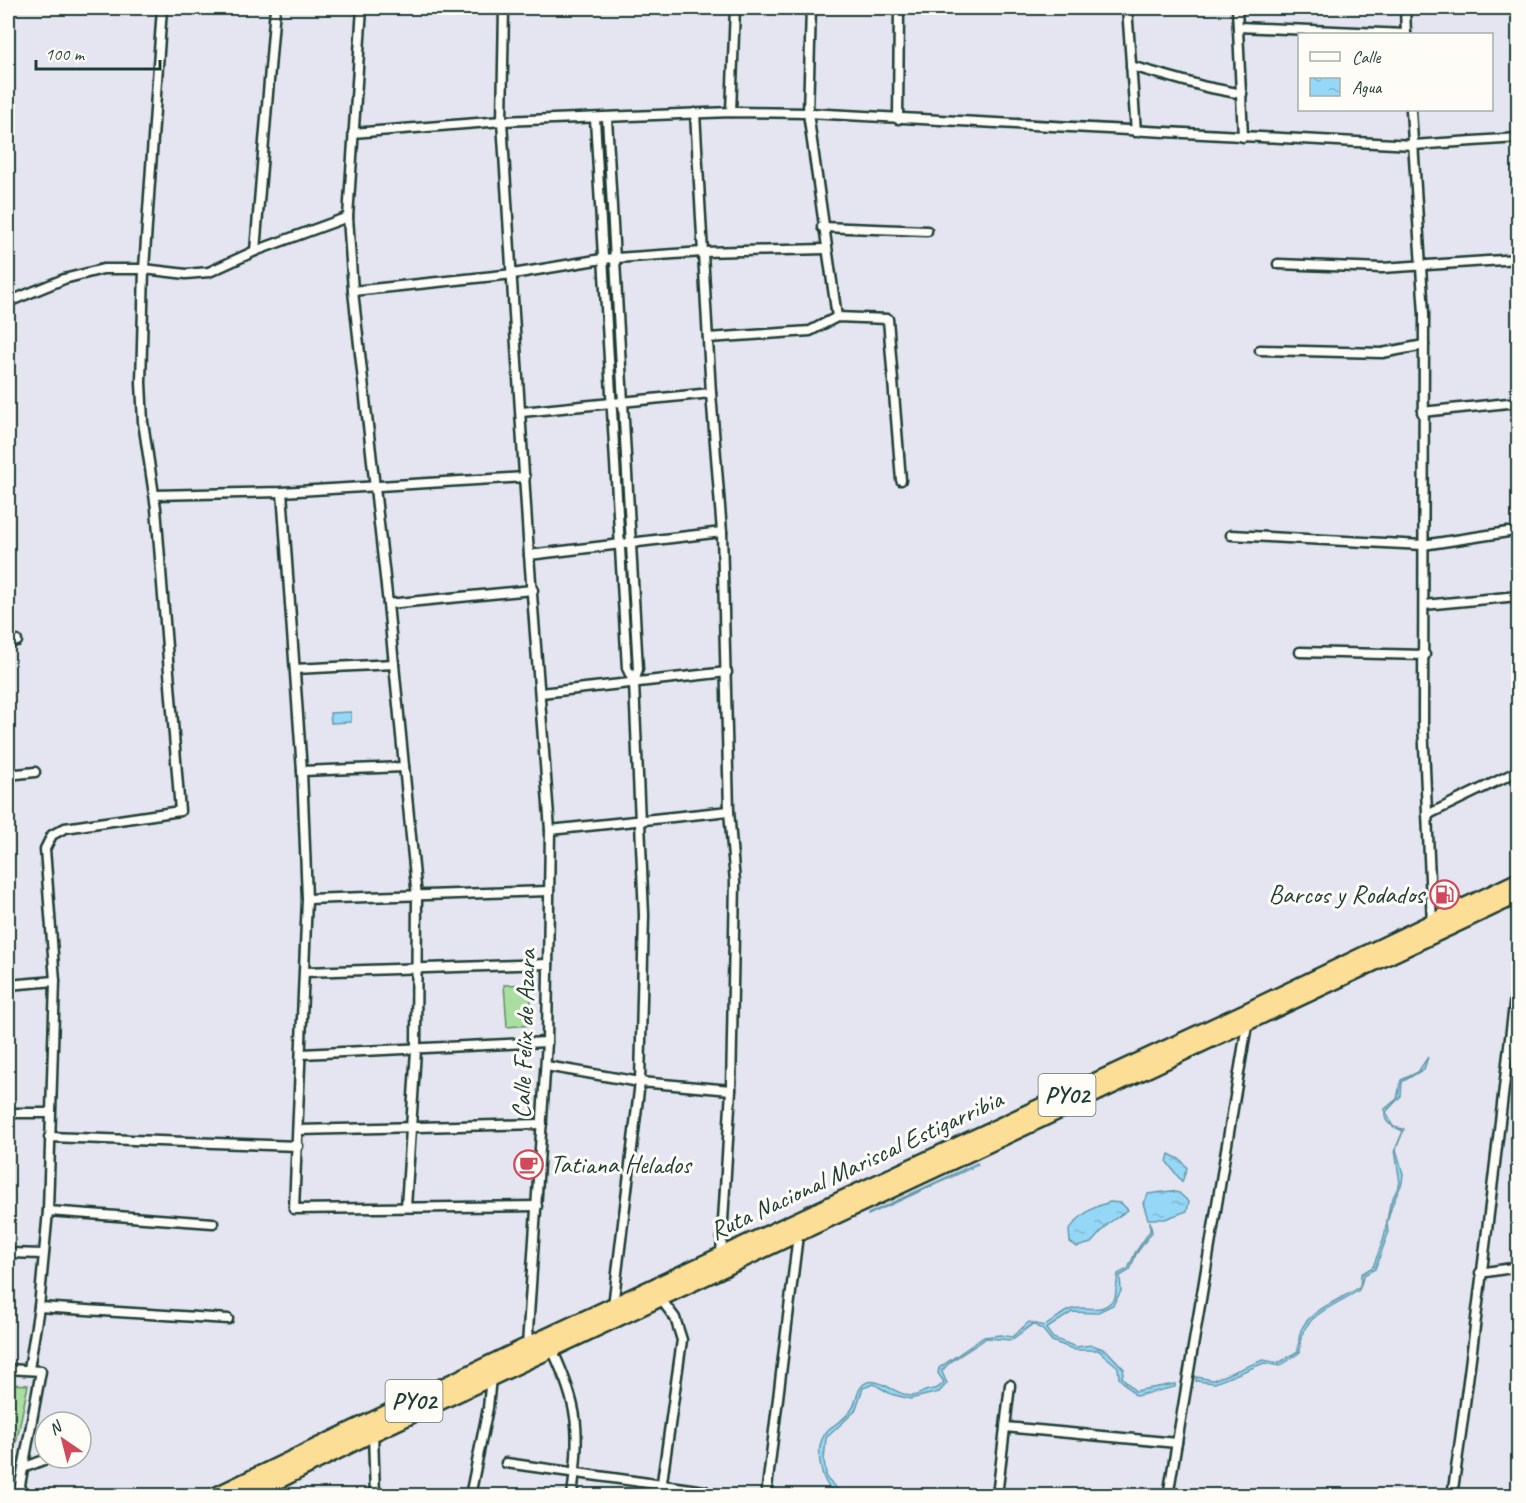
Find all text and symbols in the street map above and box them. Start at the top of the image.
scale bar [36,33,160,71]
legend [1298,33,1493,111]
text: 100 m [45,43,86,65]
text: Calle [1352,46,1381,68]
text: Agua [1352,76,1383,98]
place label: Barcos y Rodados [1268,878,1426,911]
fuel station icon: Barcos y Rodados [1429,878,1461,910]
street label: Calle Felix de Azara [505,947,544,1119]
road number: PY02 [1038,1074,1096,1116]
street label: Ruta Nacional Mariscal Estigarribia [704,1082,1009,1247]
cafe icon: Tatiana Helados [513,1148,545,1180]
place label: Tatiana Helados [550,1148,693,1181]
road number: PY02 [386,1380,442,1422]
north arrow [33,1410,93,1470]
text: N [45,1416,67,1440]

